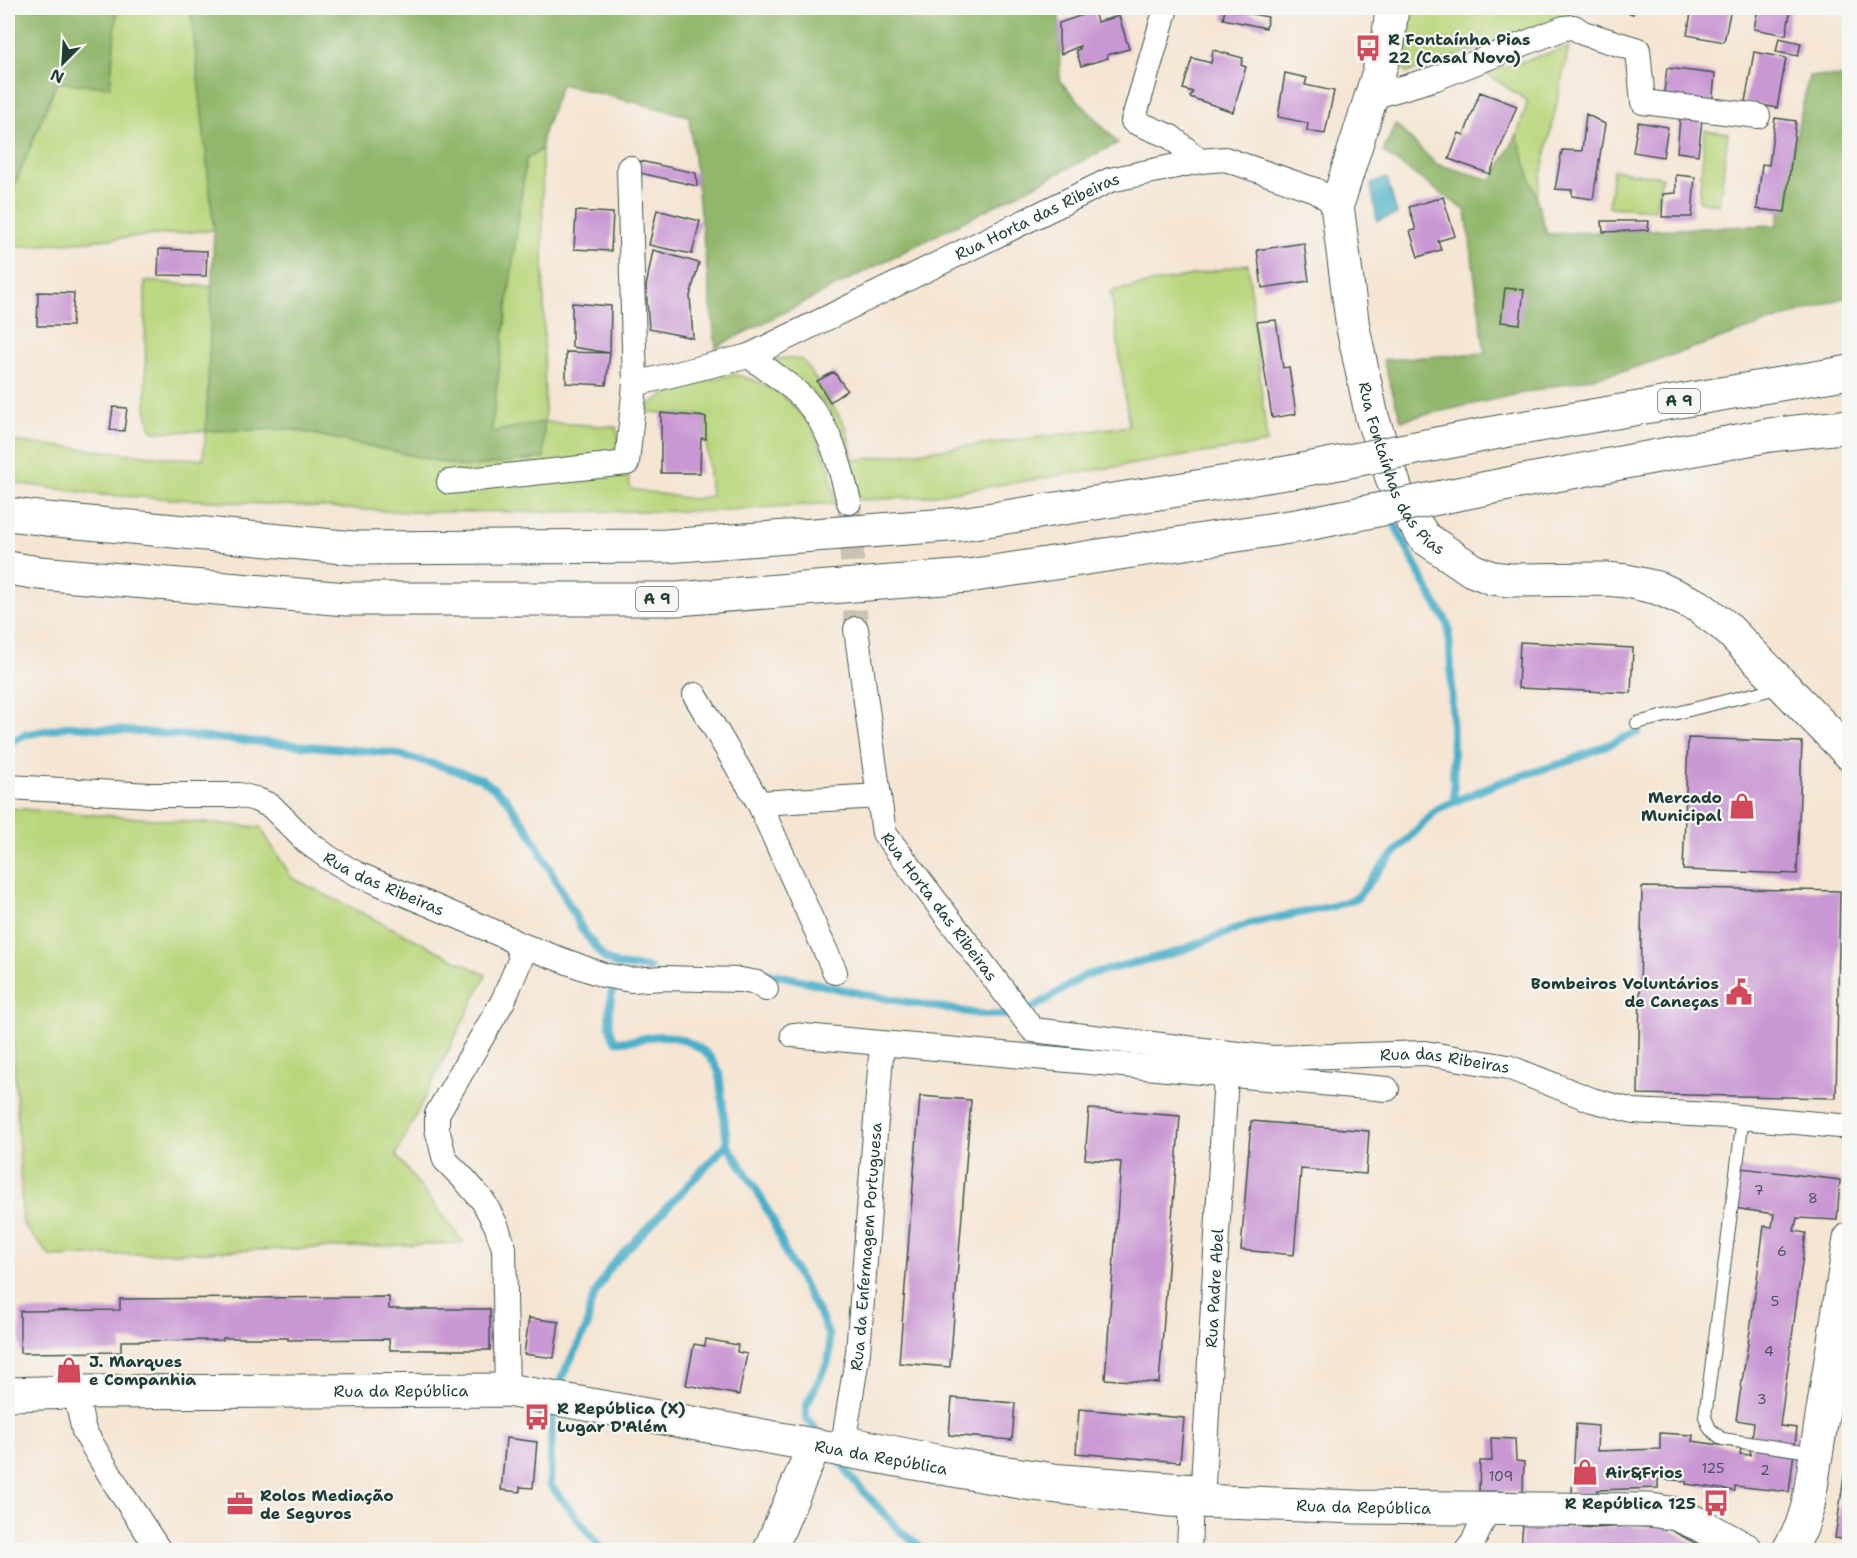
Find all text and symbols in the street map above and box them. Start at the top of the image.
place label: R Fontaínha Pias 22 (Casal Novo) [1388,29,1530,68]
north arrow [33,33,93,93]
bus stop icon: R Fontaínha Pias 22 (Casal Novo) [1353,33,1383,63]
text: N [47,64,67,88]
street label: Rua Horta das Ribeiras [951,168,1122,265]
street label: Rua Fontaínhas das Pias [1354,380,1449,559]
road number: A 9 [1658,389,1700,413]
road number: A 9 [636,587,678,611]
place label: Mercado Municipal [1641,787,1722,826]
shop icon: Mercado Municipal [1727,791,1757,821]
street label: Rua Horta das Ribeiras [877,828,1003,985]
street label: Rua das Ribeiras [320,847,448,920]
place label: Bombeiros Voluntários de Caneças [1531,973,1719,1012]
public building icon: Bombeiros Voluntários de Caneças [1724,977,1754,1007]
street label: Rua das Ribeiras [1380,1042,1511,1078]
street label: Rua da Enfermagem Portuguesa [845,1122,886,1372]
house number: 7 [1754,1181,1764,1199]
house number: 8 [1808,1189,1818,1207]
street label: Rua Padre Abel [1200,1228,1228,1349]
house number: 6 [1777,1242,1787,1260]
house number: 5 [1771,1292,1779,1310]
house number: 4 [1764,1342,1774,1360]
place label: J. Marques e Companhia [89,1351,196,1390]
shop icon: J. Marques e Companhia [54,1355,84,1385]
street label: Rua da República [334,1380,468,1401]
house number: 3 [1757,1390,1767,1408]
place label: R República (X) Lugar D'Além [557,1398,686,1437]
bus stop icon: R República (X) Lugar D'Além [522,1402,552,1432]
street label: Rua da República [813,1435,949,1479]
shop icon: Air&Frios [1570,1457,1600,1487]
house number: 125 [1701,1459,1725,1477]
house number: 2 [1760,1461,1770,1479]
place label: Air&Frios [1605,1462,1683,1483]
house number: 109 [1489,1467,1513,1485]
place label: Rolos Mediação de Seguros [260,1485,394,1524]
bus stop icon: R República 125 [1701,1488,1731,1518]
office icon: Rolos Mediação de Seguros [225,1489,255,1519]
place label: R República 125 [1565,1493,1696,1514]
street label: Rua da República [1296,1494,1431,1518]

